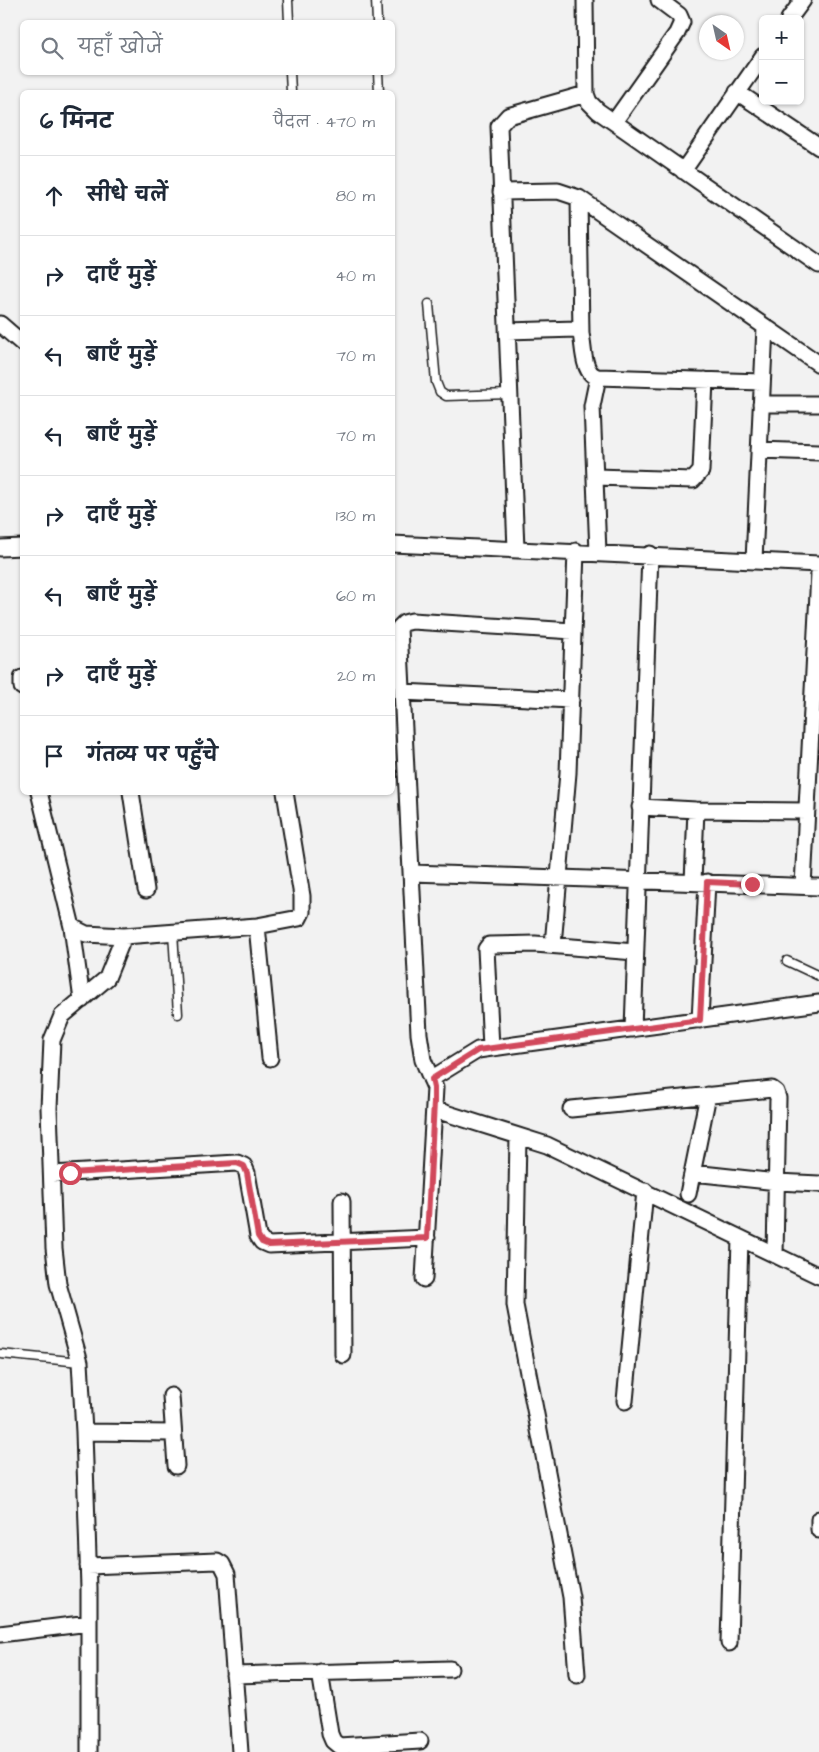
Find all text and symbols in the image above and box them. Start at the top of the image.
north arrow [699,15,744,60]
map controls [759,15,804,105]
button: + [759,15,804,60]
search box [20,20,395,75]
icon: search [38,34,66,62]
text: यहाँ खोजें [78,34,162,61]
button: − [759,60,804,105]
text: 6 मिनट [40,107,113,136]
text: पैदल · 470 m [273,111,375,133]
icon: ahead [40,182,68,210]
text: सीधे चलें [87,182,168,209]
text: 80 m [336,185,375,207]
icon: right [40,262,68,290]
text: दाएँ मुड़ें [87,262,156,289]
text: 40 m [335,265,375,287]
icon: left [40,342,68,370]
text: बाएँ मुड़ें [87,342,156,369]
text: 70 m [336,345,375,367]
icon: left [40,422,68,450]
text: बाएँ मुड़ें [87,422,156,449]
text: 70 m [336,425,375,447]
icon: right [40,502,68,530]
text: दाएँ मुड़ें [87,502,156,529]
text: 130 m [336,505,375,527]
icon: left [40,582,68,610]
text: बाएँ मुड़ें [87,582,156,609]
text: 60 m [336,585,375,607]
icon: right [40,662,68,690]
text: दाएँ मुड़ें [87,662,156,689]
text: 20 m [337,665,375,687]
icon: arrive [40,742,68,770]
text: गंतव्य पर पहुँचे [87,742,218,769]
route end [741,873,764,896]
route start [59,1162,82,1185]

